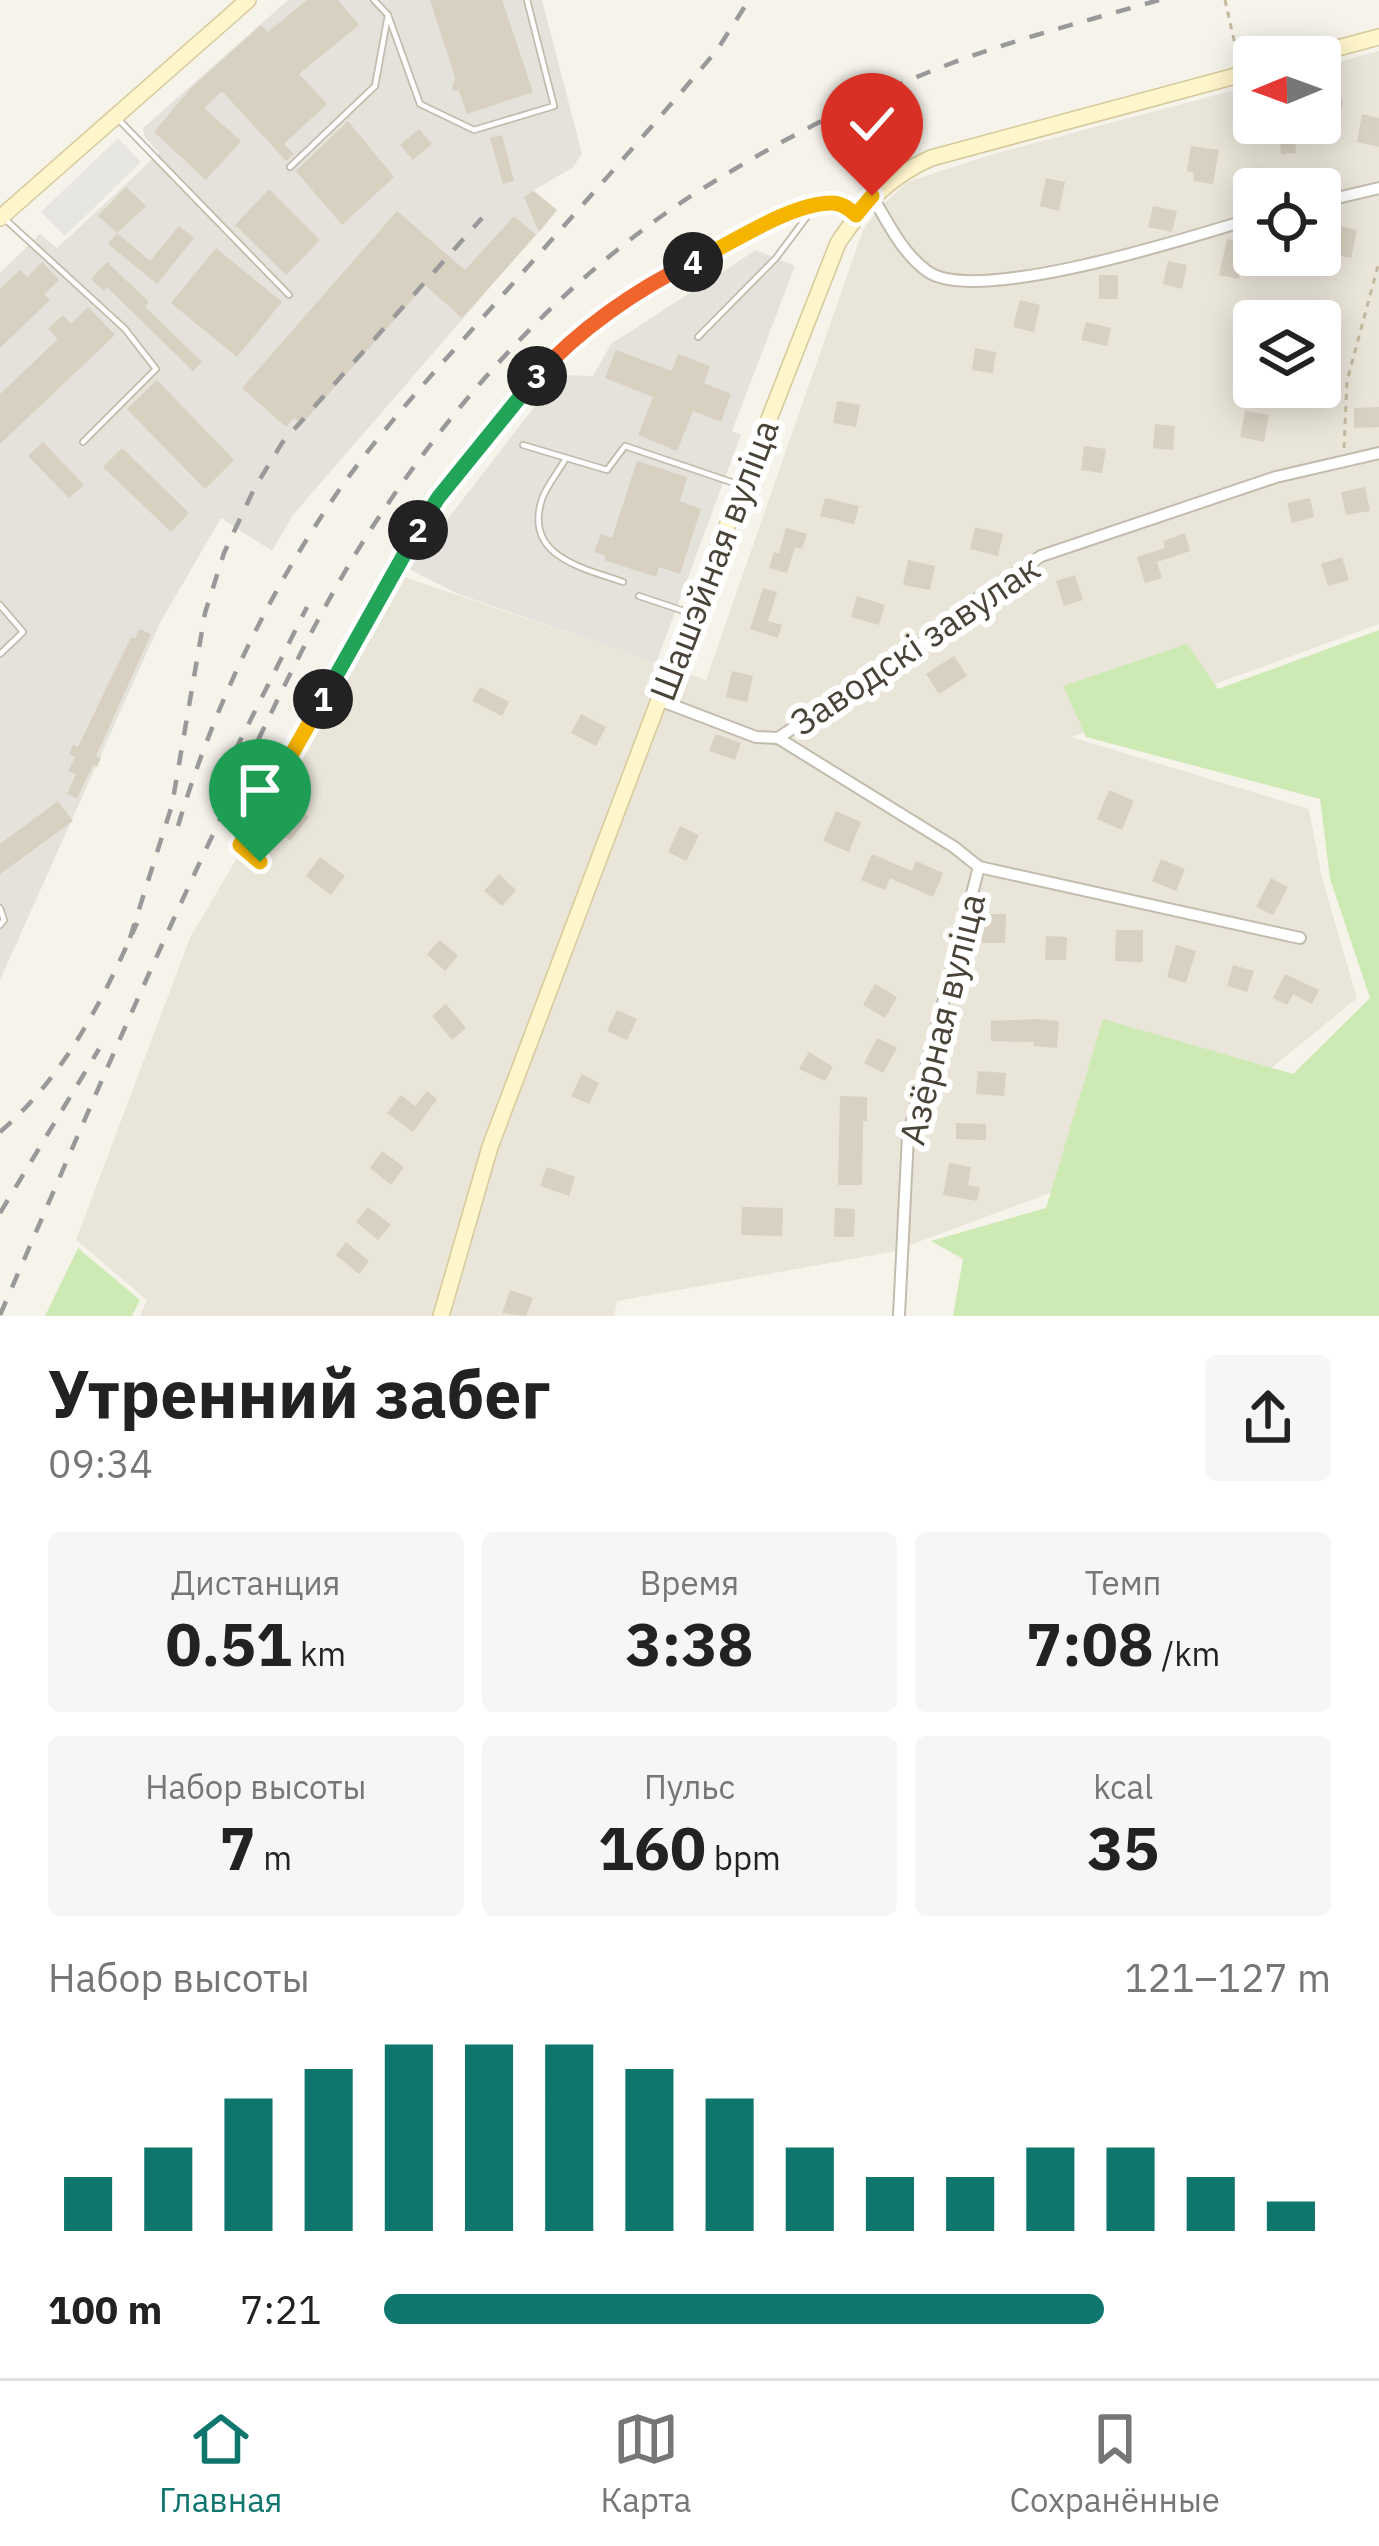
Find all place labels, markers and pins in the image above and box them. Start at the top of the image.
pin [821,73,923,196]
pin: 4 [663,232,723,292]
pin: 3 [507,346,567,406]
pin: 2 [388,500,448,560]
pin: 1 [293,669,353,729]
pin [209,739,311,862]

